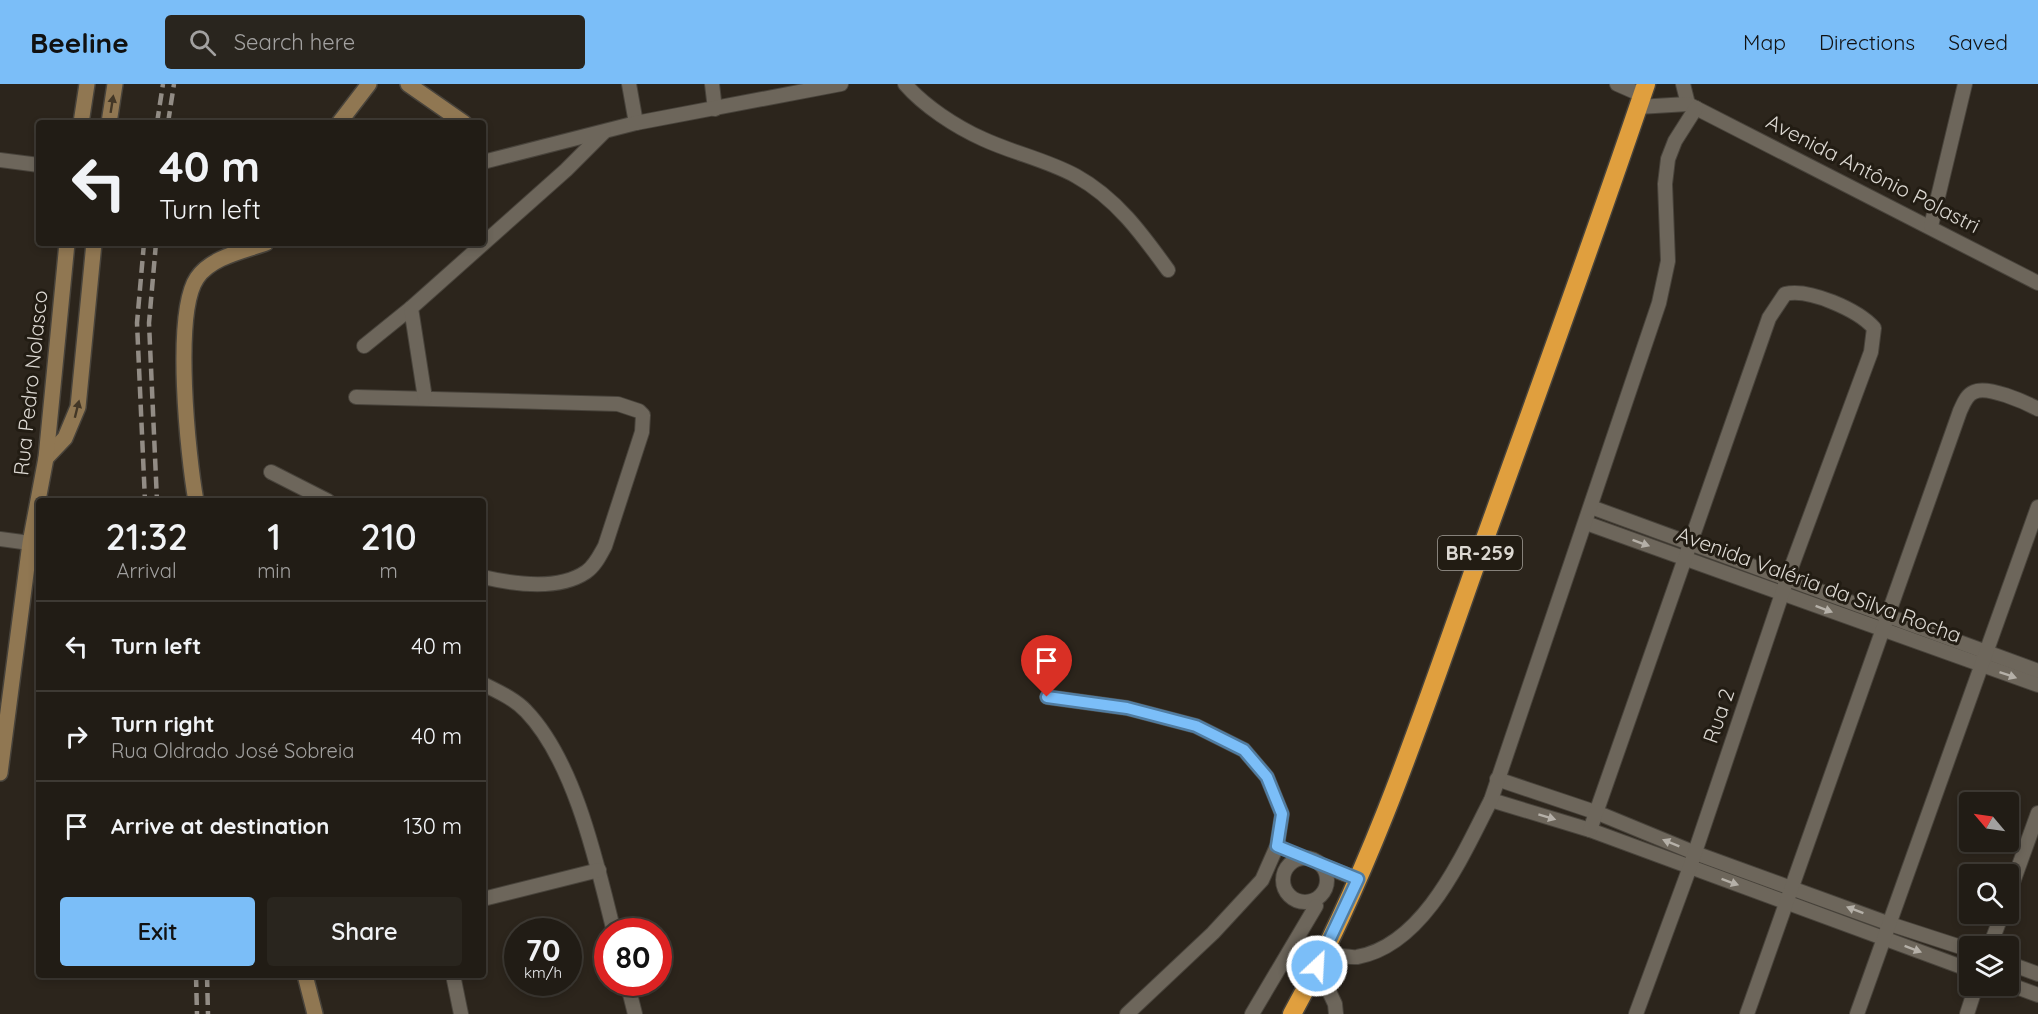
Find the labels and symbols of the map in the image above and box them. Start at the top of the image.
one-way arrow [108,94,117,113]
street label: Avenida Antônio Polastri [1762,108,1985,238]
street label: Rua Pedro Nolasco [7,289,53,477]
one-way arrow [72,400,82,419]
street label: Avenida Valéria da Silva Rocha [1673,520,1965,648]
road number: BR-259 [1438,536,1522,570]
one-way arrow [1632,538,1650,548]
one-way arrow [1816,604,1834,614]
pin [1021,635,1072,697]
one-way arrow [1999,670,2017,680]
street label: Rua 2 [1697,685,1739,746]
north arrow [1959,792,2019,852]
one-way arrow [1538,813,1556,822]
one-way arrow [1662,838,1680,848]
one-way arrow [1721,877,1739,887]
one-way arrow [1845,905,1863,915]
speed limit sign: 80 [594,918,672,996]
position arrow [1285,934,1349,998]
one-way arrow [1905,944,1923,954]

